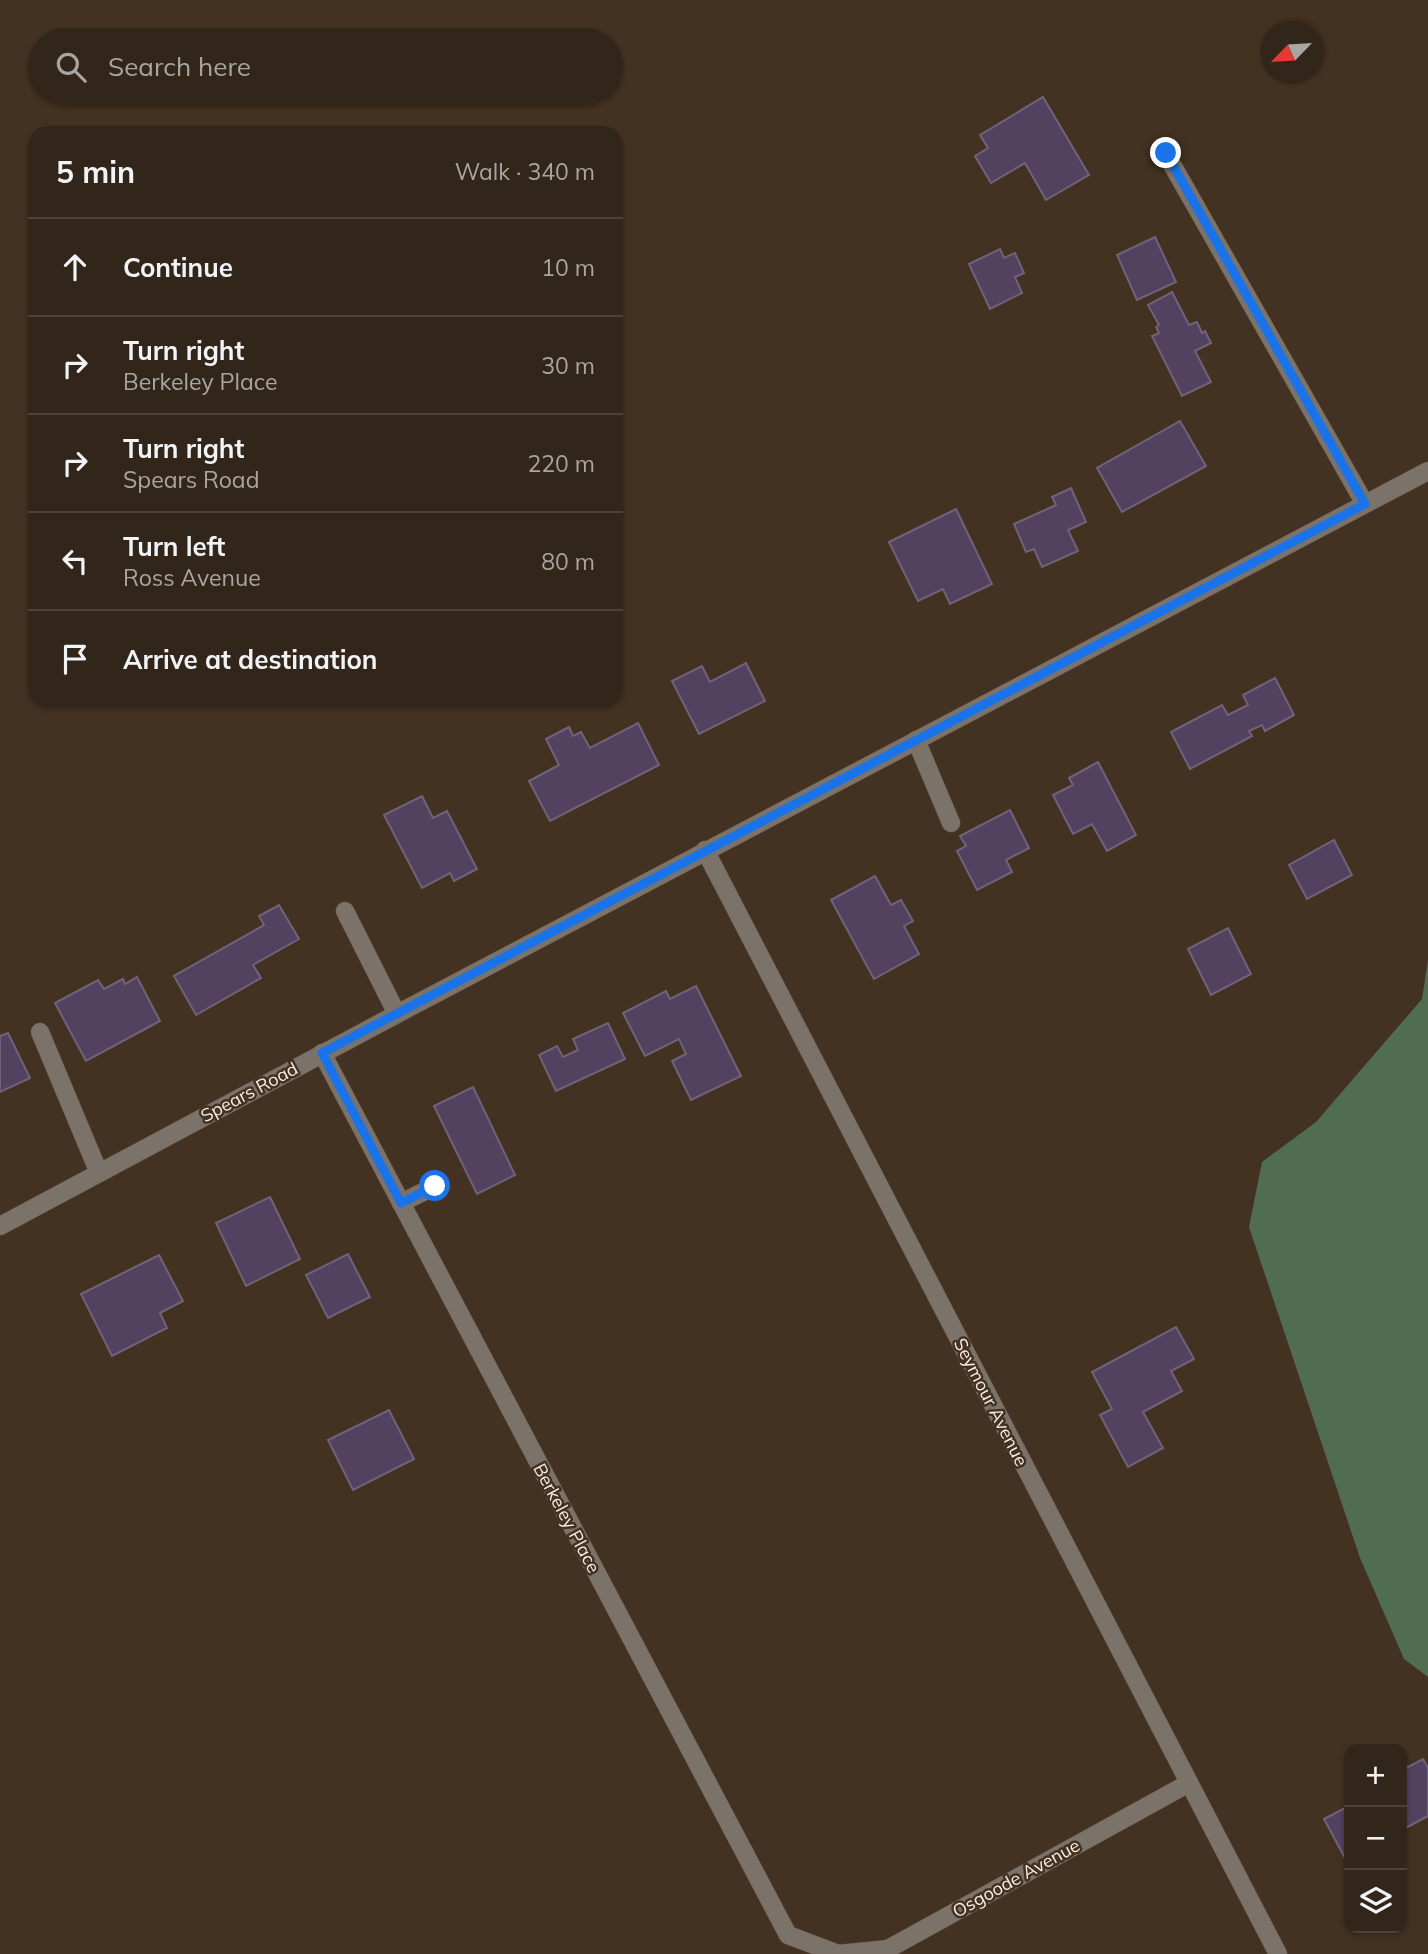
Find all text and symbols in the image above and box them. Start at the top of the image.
north arrow [1260,21,1323,84]
search box [28,28,623,105]
icon: search [52,48,90,86]
text: Search here [108,50,251,83]
route end [1150,137,1181,168]
text: 5 min [56,153,135,191]
text: Walk · 340 m [455,157,595,186]
icon: ahead [56,248,94,286]
text: Continue [123,251,233,284]
text: 10 m [541,253,595,282]
text: Turn right [123,334,244,367]
icon: right [56,346,94,384]
text: 30 m [541,351,595,380]
text: Berkeley Place [123,367,278,396]
text: Turn right [123,432,244,465]
icon: right [56,444,94,482]
text: 220 m [527,449,595,478]
text: Spears Road [123,465,259,494]
text: Turn left [123,530,225,563]
icon: left [56,542,94,580]
text: 80 m [541,547,595,576]
text: Ross Avenue [123,563,261,592]
icon: arrive [56,640,94,678]
text: Arrive at destination [123,643,378,676]
street label: Spears Road [196,1057,302,1127]
route start [419,1170,450,1201]
street label: Seymour Avenue [949,1334,1033,1470]
street label: Berkeley Place [528,1459,606,1577]
map controls [1344,1744,1407,1933]
button: + [1344,1744,1407,1807]
button: − [1344,1807,1407,1870]
street label: Osgoode Avenue [948,1833,1084,1923]
button: layers [1344,1870,1407,1933]

